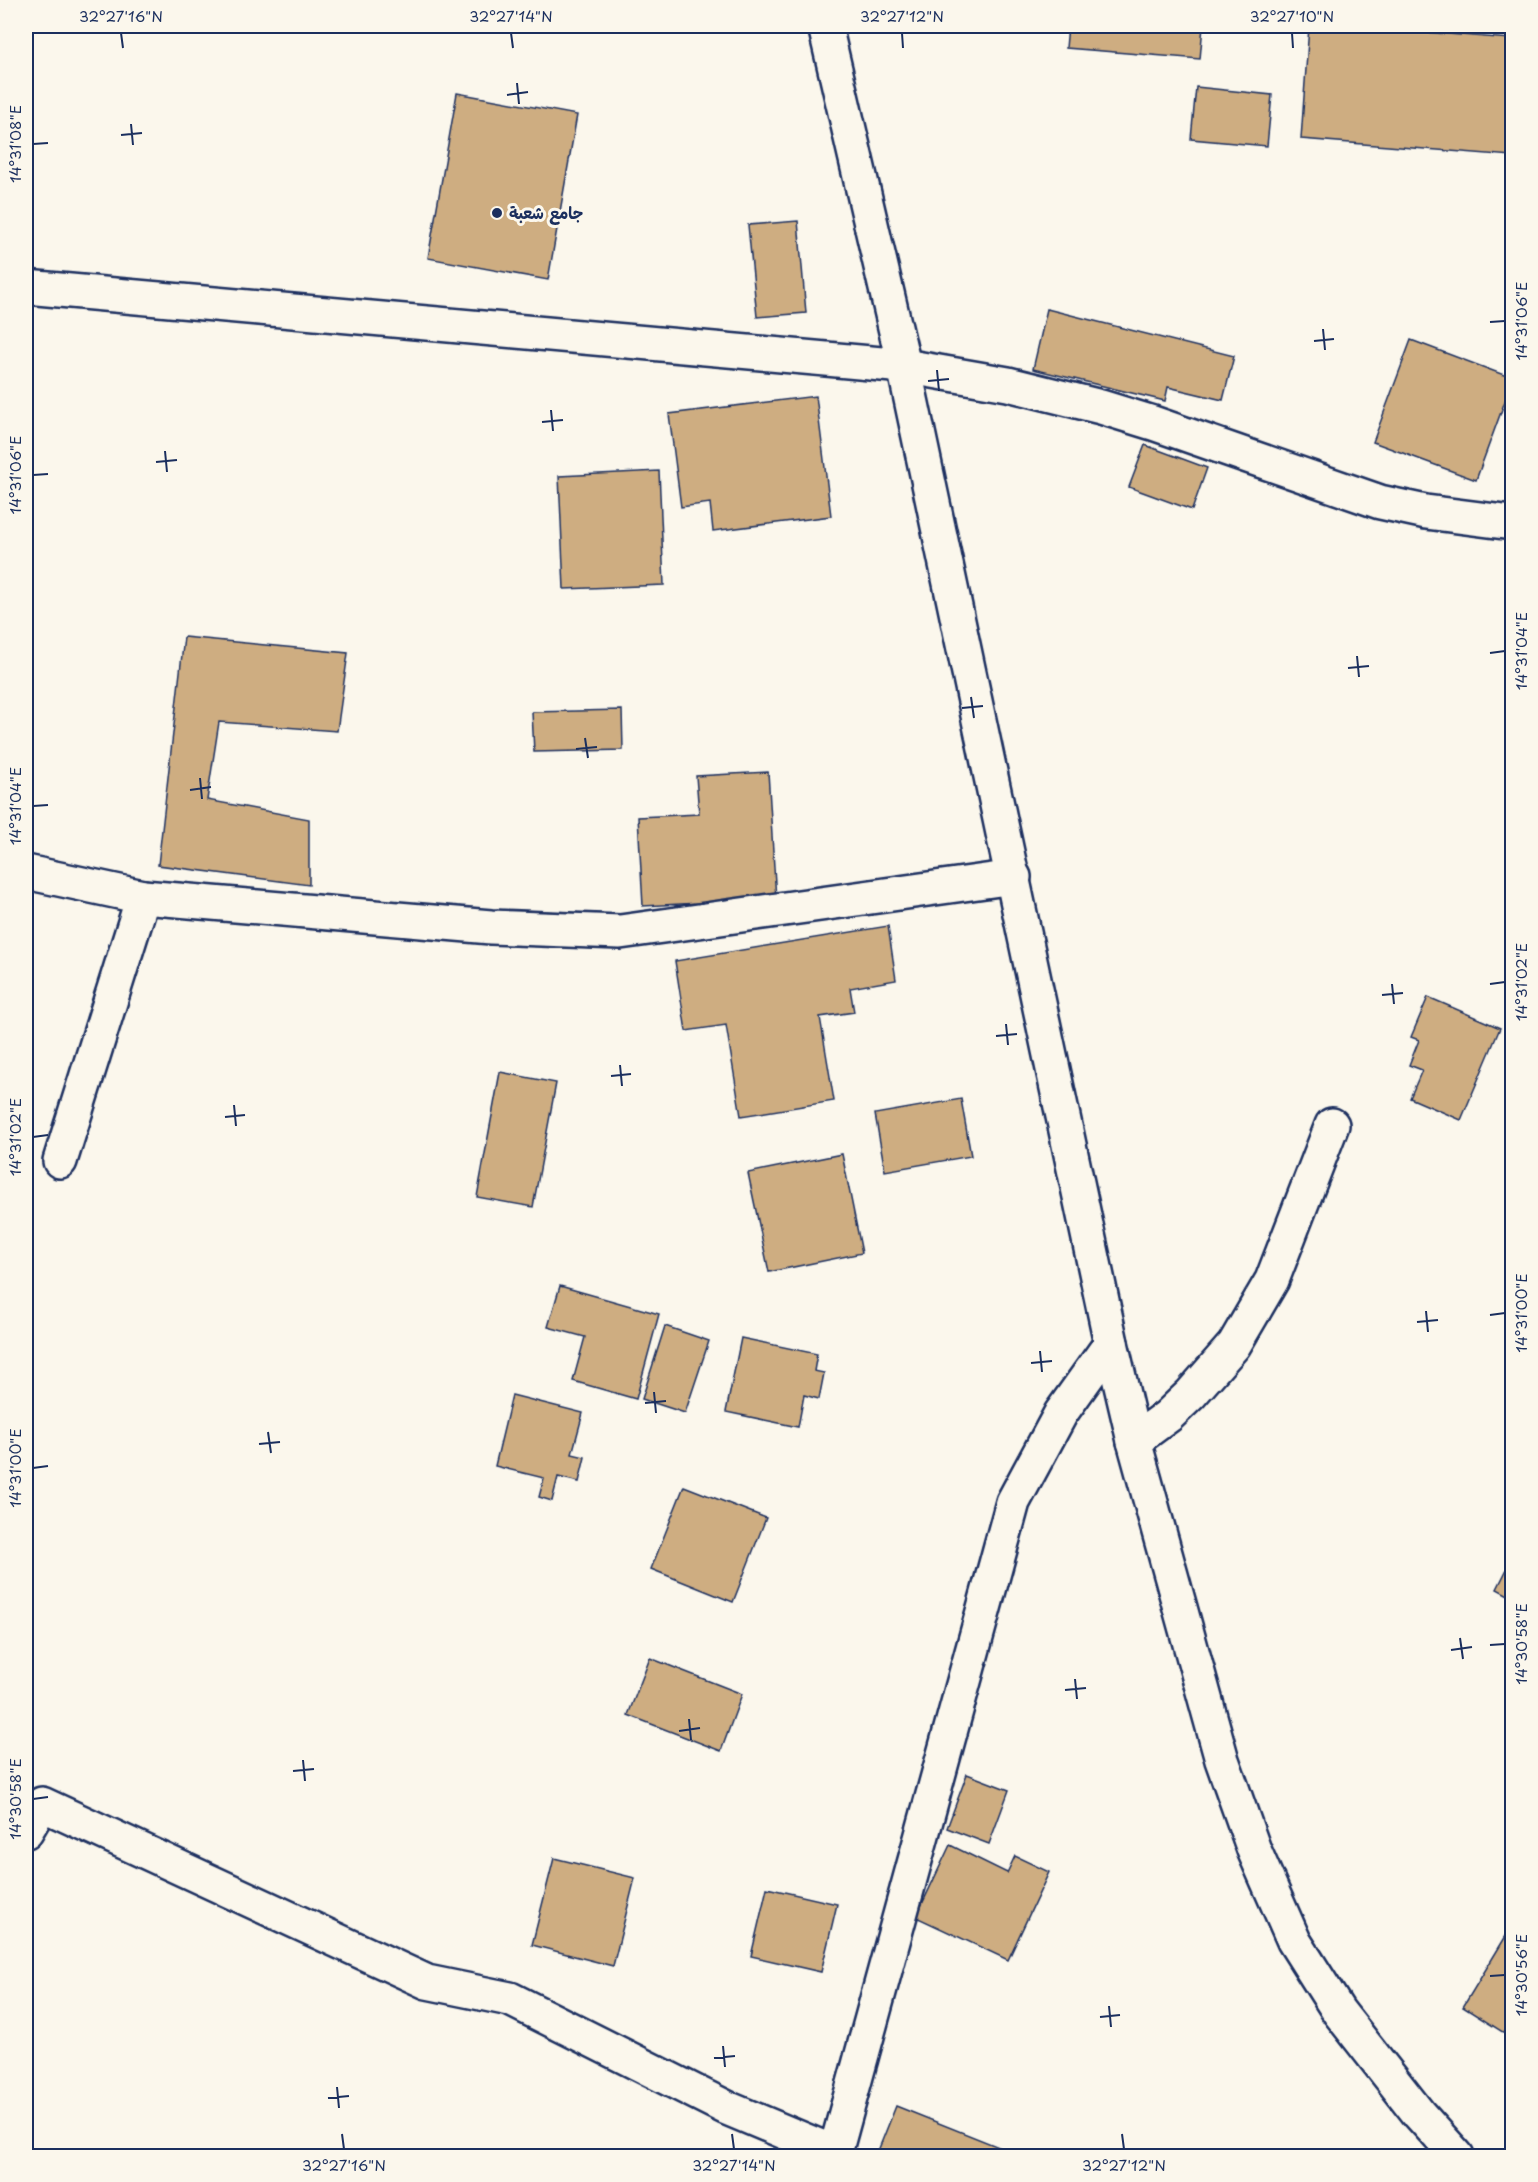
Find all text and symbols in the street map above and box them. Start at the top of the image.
text: 32°27'16"N [79,4,163,27]
text: 32°27'14"N [469,4,553,27]
text: 32°27'12"N [860,4,944,27]
text: 32°27'10"N [1250,4,1334,27]
text: 14°31'08"E [3,105,26,183]
place label: جامع شعبة [509,200,583,225]
marker: جامع شعبة [490,206,504,220]
text: 14°31'06"E [1509,282,1532,360]
text: 14°31'06"E [3,436,26,514]
text: 14°31'04"E [1509,612,1532,690]
text: 14°31'04"E [3,767,26,845]
text: 14°31'02"E [1509,943,1532,1021]
text: 14°31'02"E [3,1098,26,1176]
text: 14°31'00"E [1509,1273,1532,1353]
text: 14°31'00"E [3,1428,26,1508]
text: 14°30'58"E [1509,1603,1532,1685]
text: 14°30'58"E [3,1758,26,1840]
text: 14°30'56"E [1509,1934,1532,2016]
text: 32°27'16"N [302,2153,386,2176]
text: 32°27'14"N [692,2153,776,2176]
text: 32°27'12"N [1082,2153,1166,2176]

